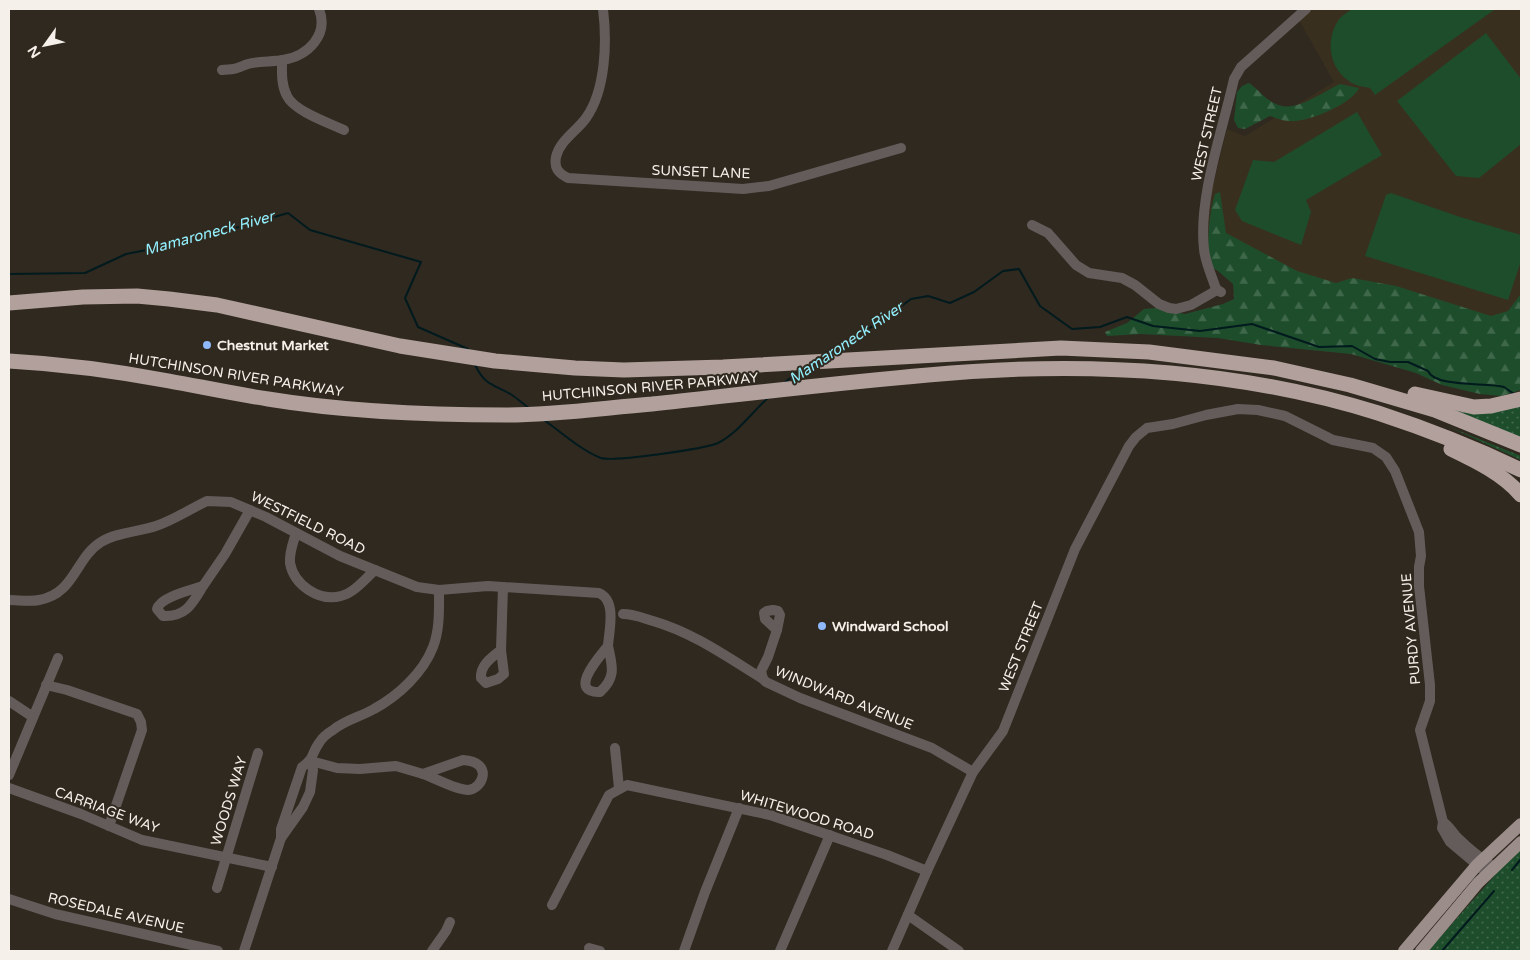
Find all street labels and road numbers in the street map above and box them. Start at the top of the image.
street label: WEST STREET [1188,85,1226,183]
street label: SUNSET LANE [651,162,751,182]
street label: HUTCHINSON RIVER PARKWAY [127,350,345,400]
street label: HUTCHINSON RIVER PARKWAY [541,369,759,405]
street label: WESTFIELD ROAD [248,488,368,558]
street label: PURDY AVENUE [1398,572,1424,685]
street label: WEST STREET [995,599,1047,695]
street label: WINDWARD AVENUE [772,662,916,734]
street label: WOODS WAY [207,754,251,848]
street label: CARRIAGE WAY [52,783,162,837]
street label: WHITEWOOD ROAD [738,787,876,843]
street label: ROSEDALE AVENUE [46,889,186,937]

